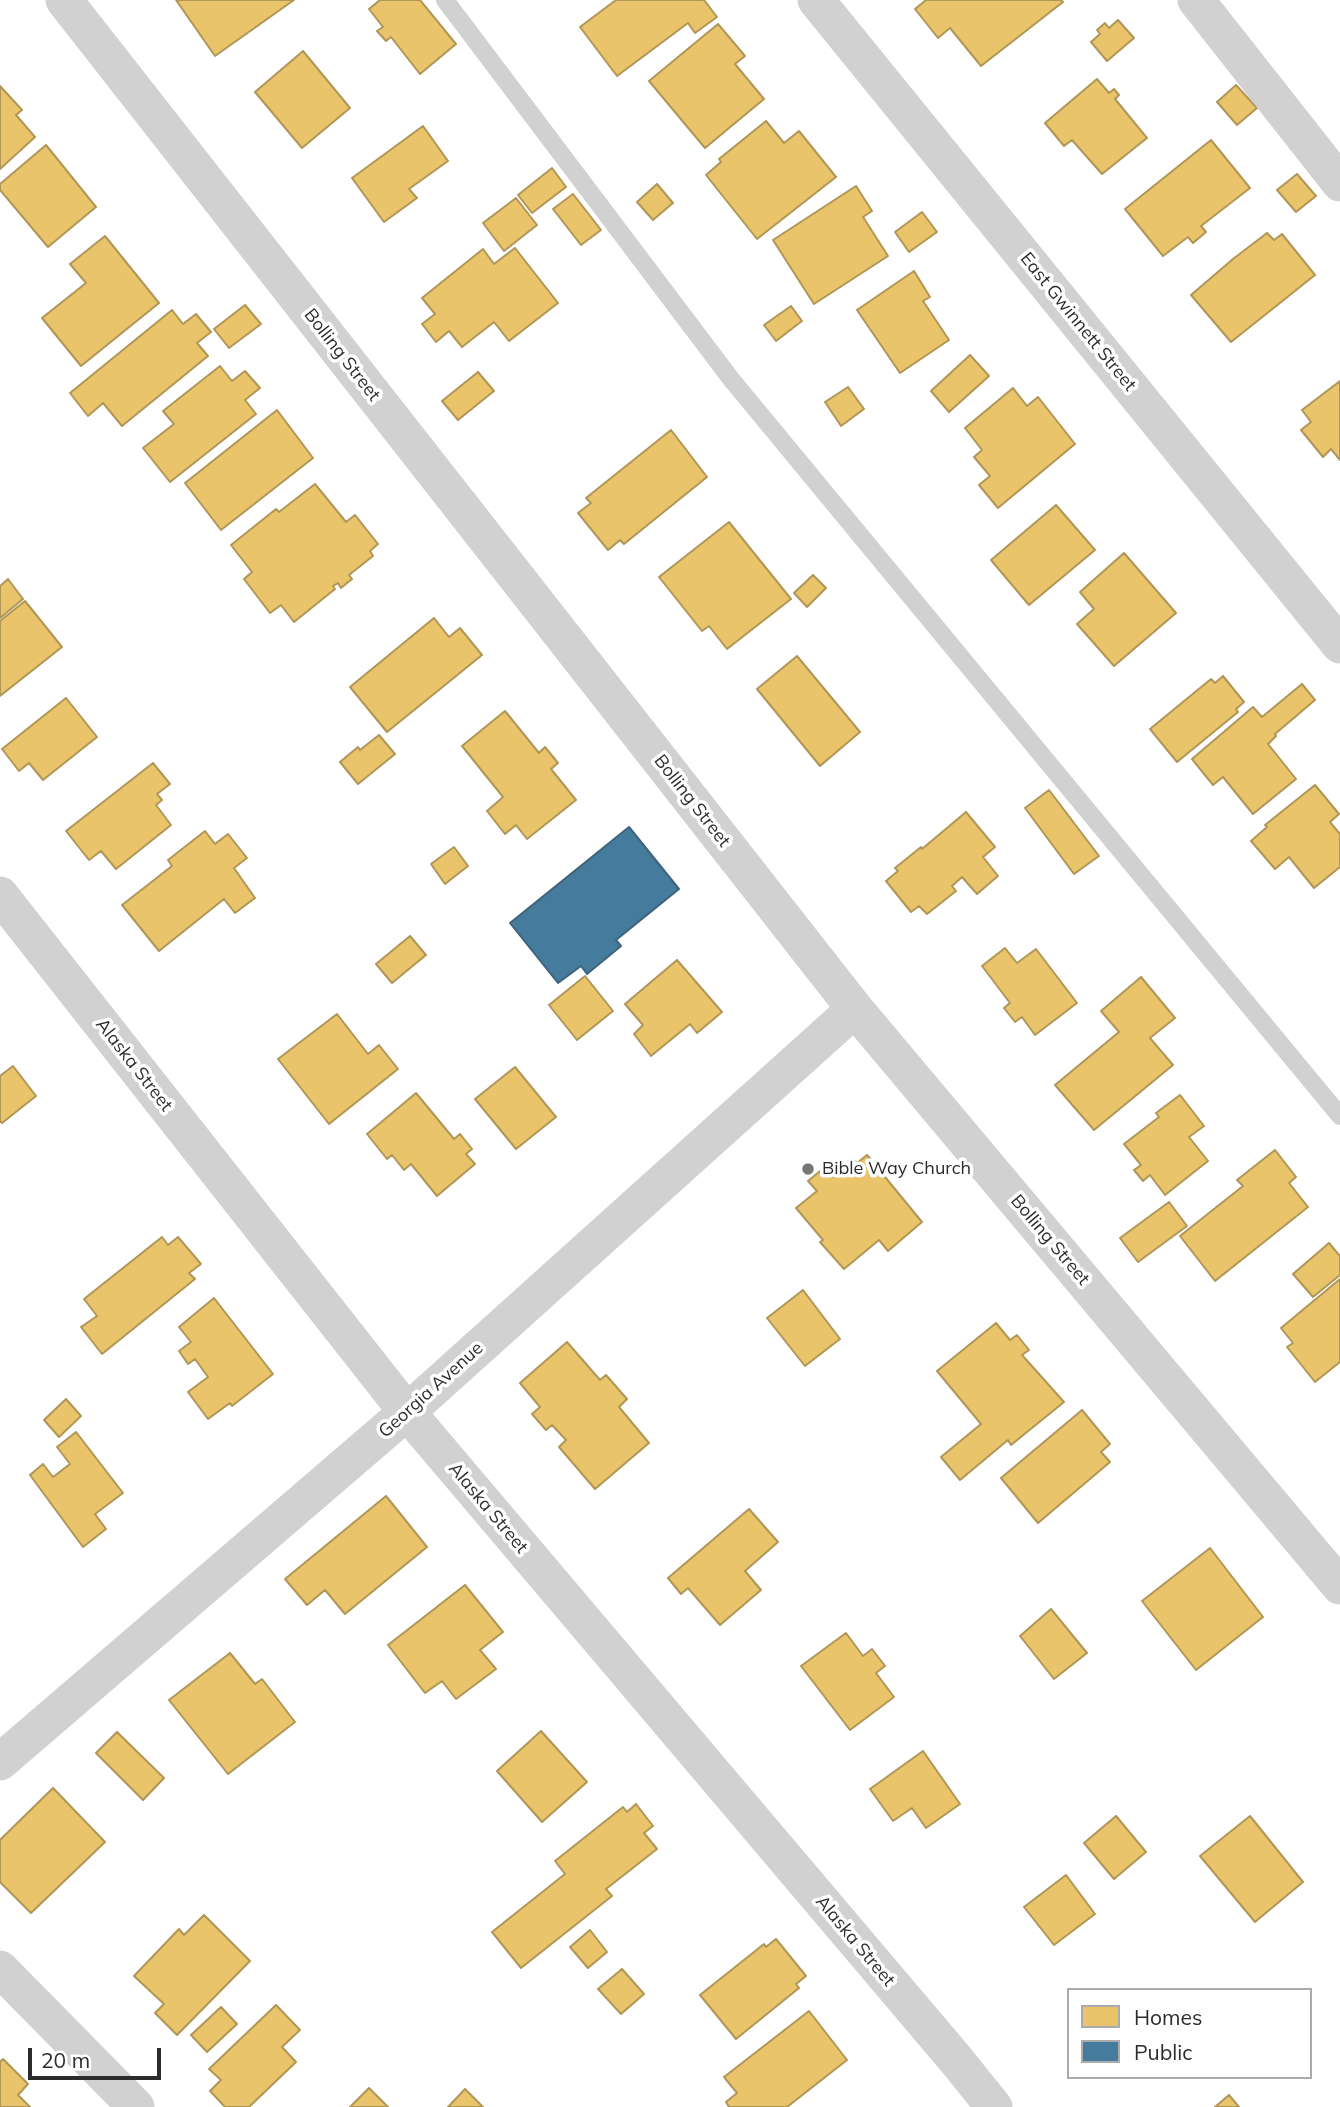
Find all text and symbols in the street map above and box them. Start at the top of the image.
street label: East Gwinnett Street [1016,248,1140,396]
street label: Bolling Street [299,305,385,405]
street label: Bolling Street [649,751,735,851]
street label: Alaska Street [91,1014,177,1116]
place label: Bible Way Church [822,1158,971,1180]
marker: Bible Way Church [800,1161,816,1177]
street label: Bolling Street [1006,1190,1094,1290]
street label: Georgia Avenue [374,1337,488,1443]
street label: Alaska Street [444,1458,532,1558]
street label: Alaska Street [811,1891,899,1991]
legend [1067,1988,1312,2079]
text: Homes [1134,2004,1202,2030]
scale bar [32,2034,164,2078]
text: Public [1134,2039,1193,2065]
text: 20 m [41,2047,90,2073]

